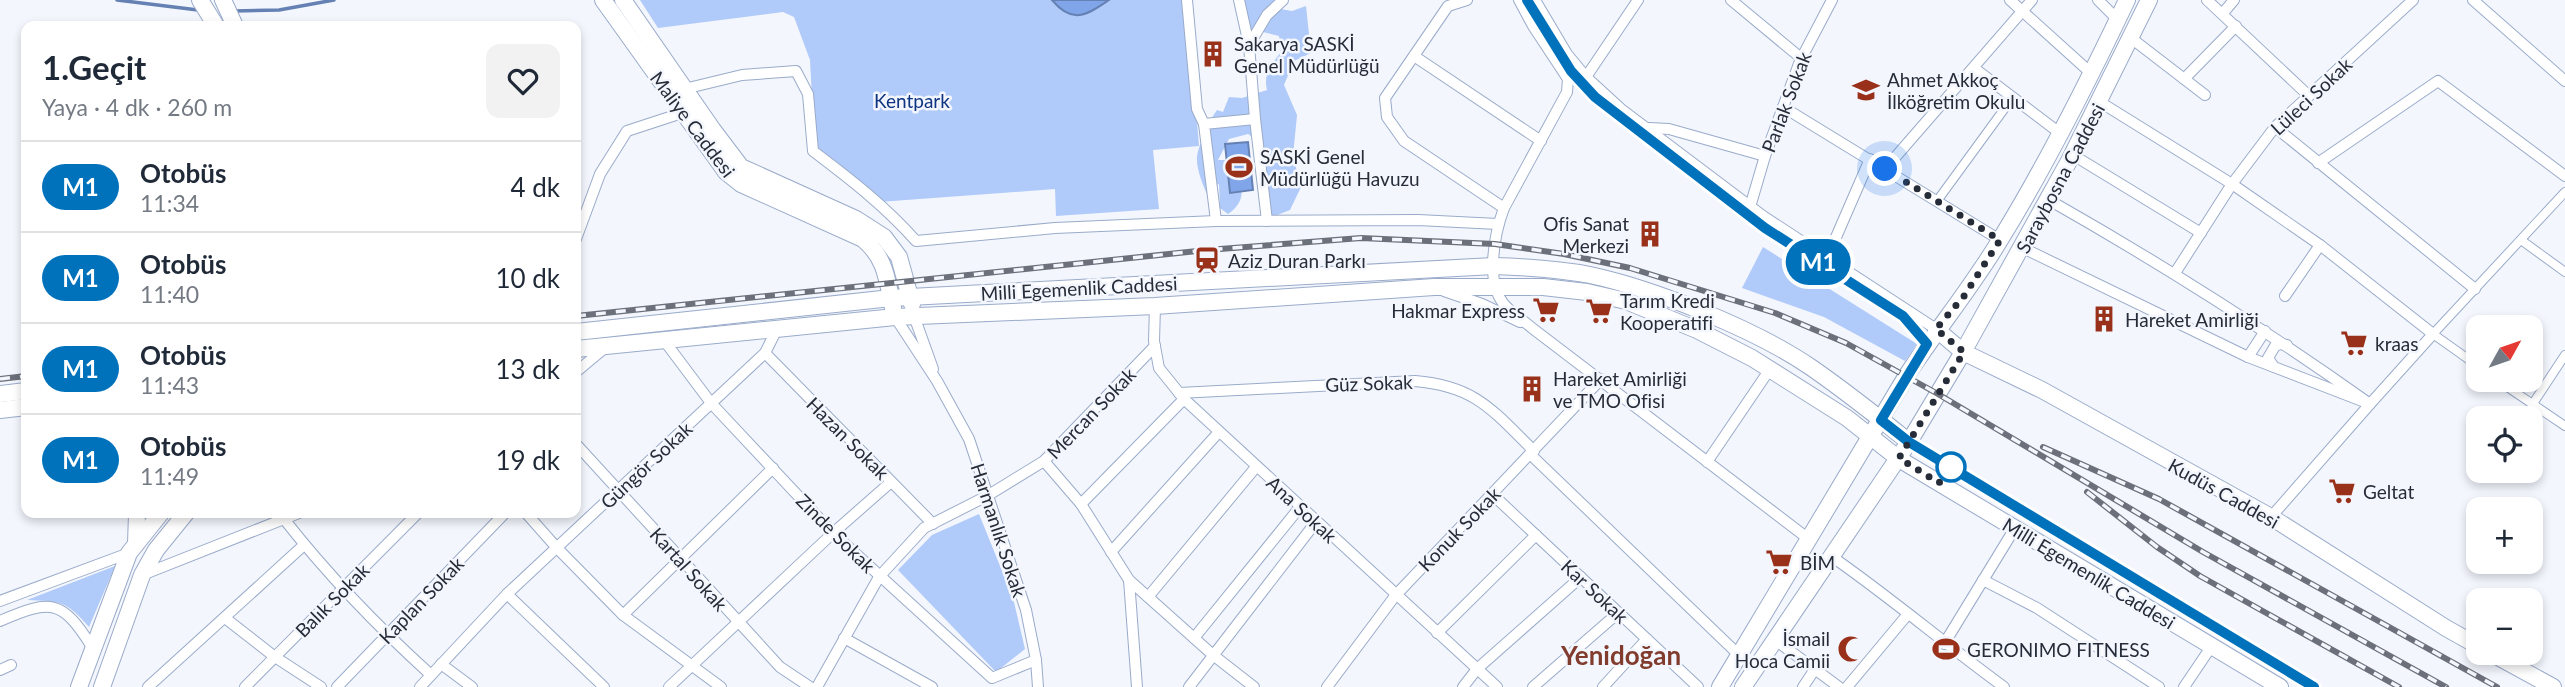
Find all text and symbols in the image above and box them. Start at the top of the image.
place label: Sakarya SASKİ Genel Müdürlüğü [1234,32,1380,77]
building icon: Sakarya SASKİ Genel Müdürlüğü [1198,39,1228,69]
button: heart [486,44,560,118]
text: 1.Geçit [42,47,146,87]
street label: Parlak Sokak [1756,48,1816,155]
street label: Lüleci Sokak [2266,52,2357,139]
street label: Maliye Caddesi [646,67,740,181]
place label: Ahmet Akkoç İlköğretim Okulu [1887,68,2025,113]
school or university icon: Ahmet Akkoç İlköğretim Okulu [1851,75,1881,105]
park label: Kentpark [874,89,950,112]
text: Yaya · 4 dk · 260 m [42,93,232,121]
street label: Saraybosna Caddesi [2011,99,2109,257]
place label: SASKİ Genel Müdürlüğü Havuzu [1260,145,1420,190]
your location [1867,151,1902,186]
sports icon: SASKİ Genel Müdürlüğü Havuzu [1224,152,1254,182]
text: Otobüs [140,157,226,189]
text: 4 dk [510,171,560,203]
text: M1 [62,172,99,201]
text: 11:34 [140,189,199,217]
place label: Ofis Sanat Merkezi [1543,212,1629,257]
building icon: Ofis Sanat Merkezi [1635,219,1665,249]
line badge: M1 [1786,239,1850,285]
station icon: Aziz Duran Parkı [1192,245,1222,275]
text: M1 [1800,247,1836,276]
text: Otobüs [140,248,226,280]
place label: Aziz Duran Parkı [1228,249,1366,272]
text: 10 dk [495,262,560,294]
text: M1 [62,263,99,292]
street label: Milli Egemenlik Caddesi [980,271,1178,305]
text: 11:40 [140,280,199,308]
place label: Tarım Kredi Kooperatifi [1620,289,1715,334]
supermarket icon: Hakmar Express [1531,295,1561,325]
supermarket icon: Tarım Kredi Kooperatifi [1584,296,1614,326]
place label: Hakmar Express [1391,299,1525,322]
building icon: Hareket Amirliği [2089,304,2119,334]
place label: Hareket Amirliği [2125,308,2259,331]
north arrow [2466,315,2543,392]
map controls [2466,315,2543,665]
supermarket icon: kraas [2339,328,2369,358]
place label: kraas [2375,332,2419,355]
text: Otobüs [140,339,226,371]
text: 13 dk [495,353,560,385]
text: M1 [62,354,99,383]
street label: Mercan Sokak [1042,362,1140,463]
place label: Hareket Amirliği ve TMO Ofisi [1553,367,1687,412]
street label: Güz Sokak [1325,370,1413,396]
text: 11:43 [140,371,199,399]
building icon: Hareket Amirliği ve TMO Ofisi [1517,374,1547,404]
street label: Hazan Sokak [802,392,894,484]
button: locate [2466,406,2543,483]
street label: Güngör Sokak [596,417,697,513]
text: Otobüs [140,430,226,462]
text: 19 dk [495,444,560,476]
text: M1 [62,445,99,474]
unlabelled marker [1936,452,1966,482]
street label: Kudüs Caddesi [2165,453,2283,533]
street label: Harmanlık Sokak [966,460,1032,600]
text: 11:49 [140,462,199,490]
street label: Ana Sokak [1262,471,1342,547]
supermarket icon: Geltat [2327,476,2357,506]
place label: Geltat [2363,480,2414,503]
street label: Konuk Sokak [1413,482,1505,576]
street label: Zinde Sokak [792,489,880,577]
button: + [2466,497,2543,574]
street label: Milli Egemenlik Caddesi [1999,512,2179,634]
street label: Kartal Sokak [646,523,733,616]
supermarket icon: BİM [1764,547,1794,577]
place label: BİM [1800,551,1835,574]
street label: Kaplan Sokak [374,552,468,648]
street label: Kar Sokak [1557,554,1633,628]
street label: Balık Sokak [290,558,374,642]
button: − [2466,588,2543,665]
place label: İsmail Hoca Camii [1735,627,1830,672]
mosque icon: İsmail Hoca Camii [1836,634,1866,664]
sports icon: GERONIMO FITNESS [1931,634,1961,664]
place label: GERONIMO FITNESS [1967,638,2150,661]
district label: Yenidoğan [1560,639,1681,671]

